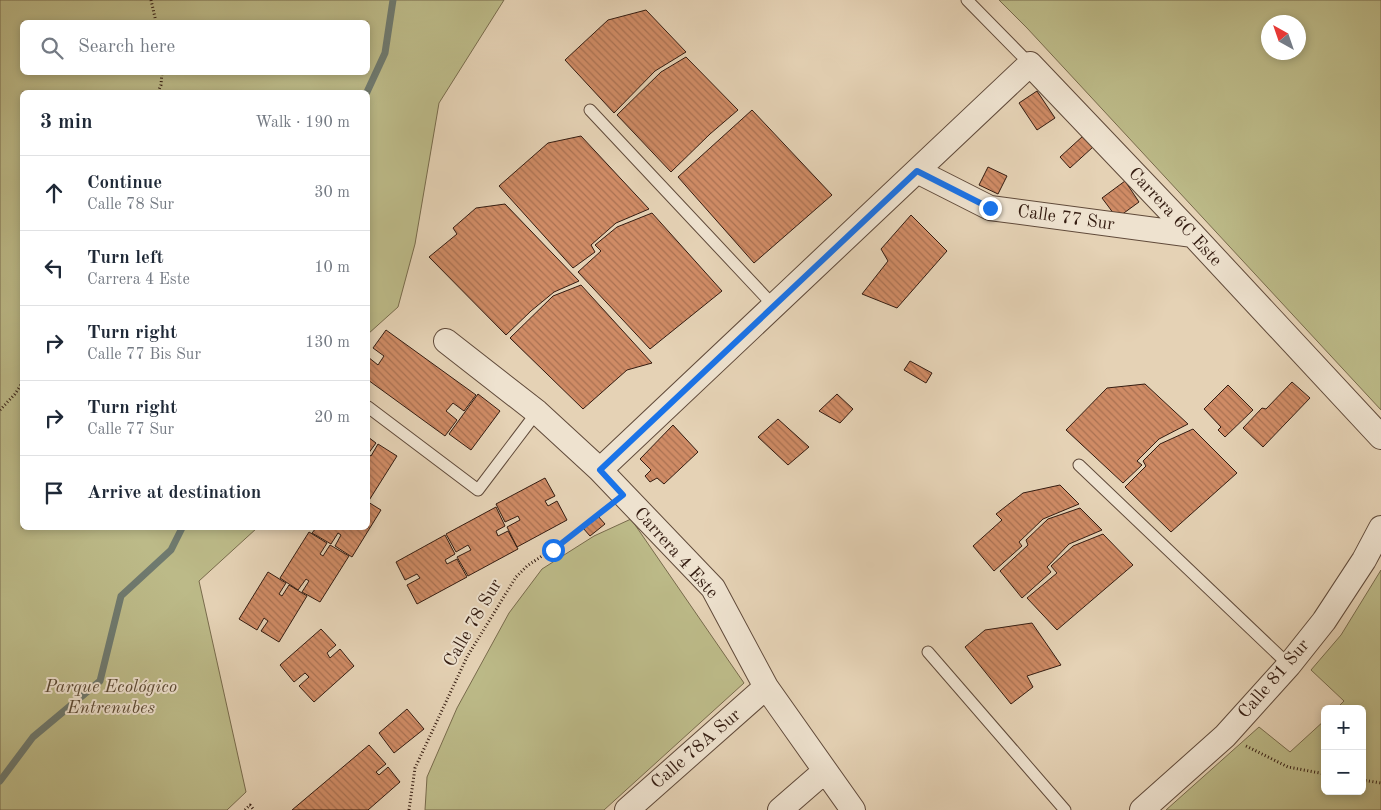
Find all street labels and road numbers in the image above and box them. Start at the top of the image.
street label: Carrera 6C Este [1125,164,1225,270]
street label: Calle 77 Sur [1016,202,1116,234]
street label: Carrera 4 Este [631,504,721,602]
street label: Calle 78 Sur [441,576,506,670]
street label: Calle 81 Sur [1235,636,1313,722]
street label: Calle 78A Sur [648,705,745,792]

